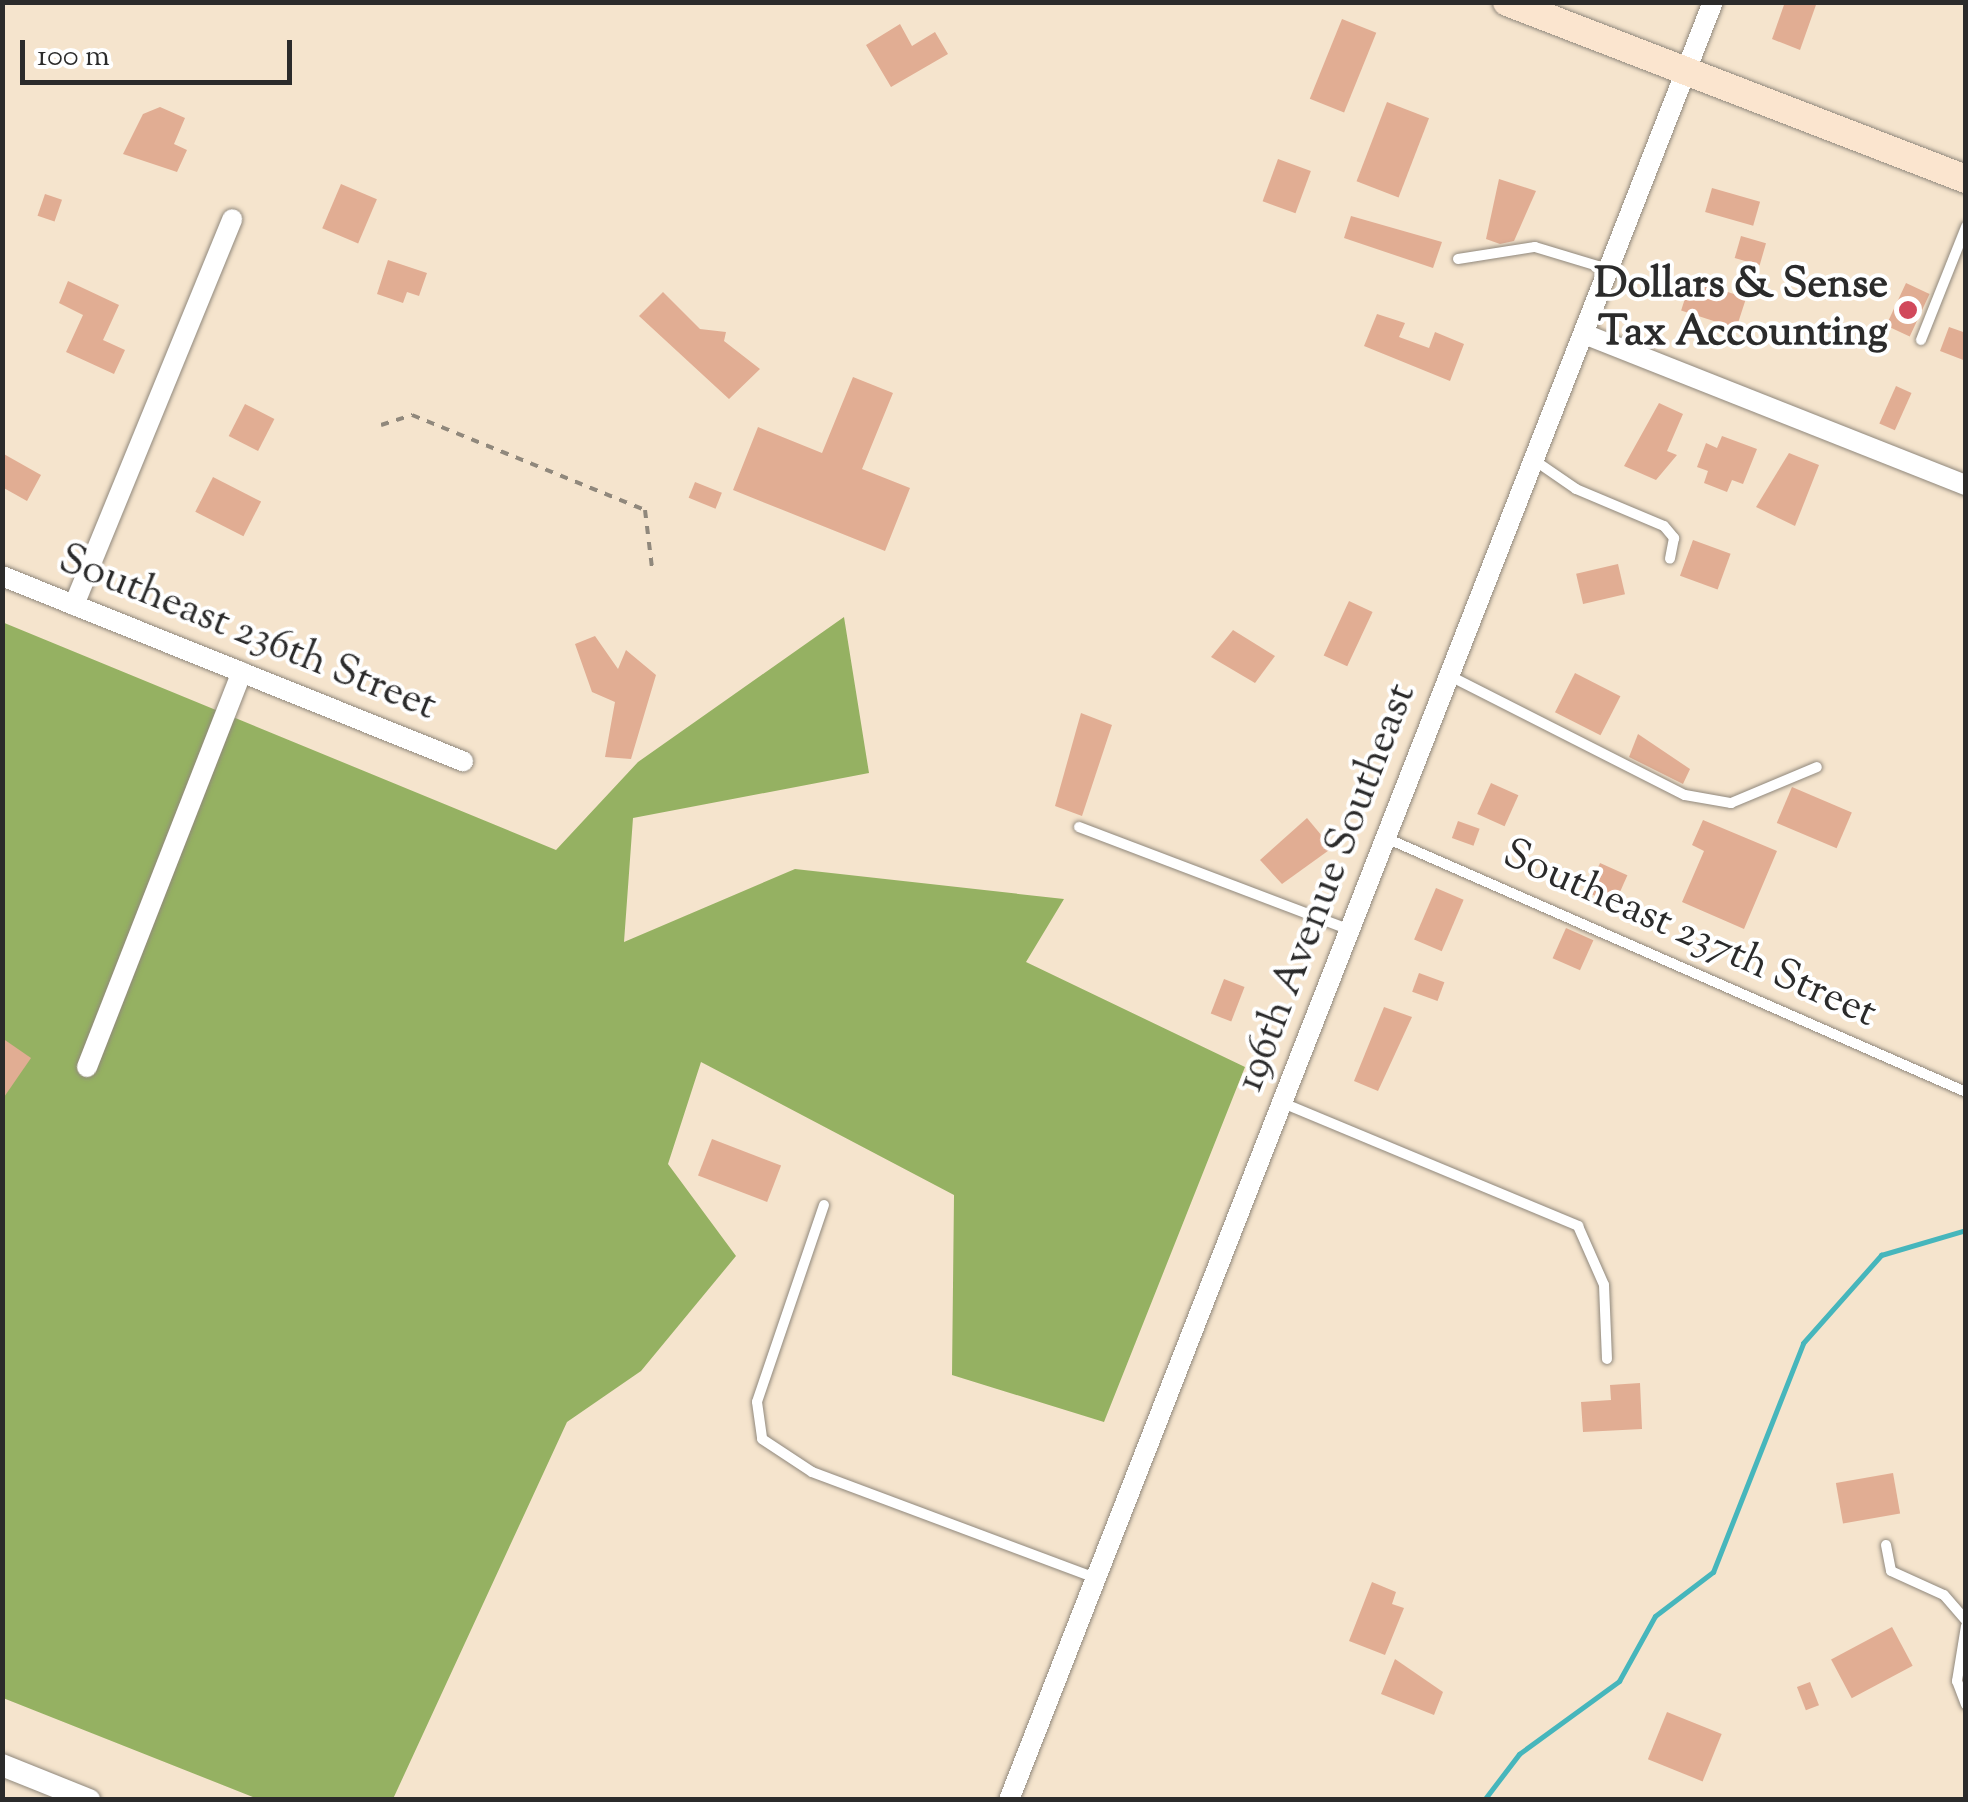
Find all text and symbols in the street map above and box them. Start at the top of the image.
scale bar [25,20,298,82]
text: 100 m [37,36,110,79]
place label: Dollars & Sense Tax Accounting [1594,261,1888,360]
marker: Dollars & Sense Tax Accounting [1897,299,1919,321]
street label: Southeast 236th Street [51,535,443,733]
street label: 196th Avenue Southeast [1226,677,1428,1099]
street label: Southeast 237th Street [1494,830,1884,1040]

